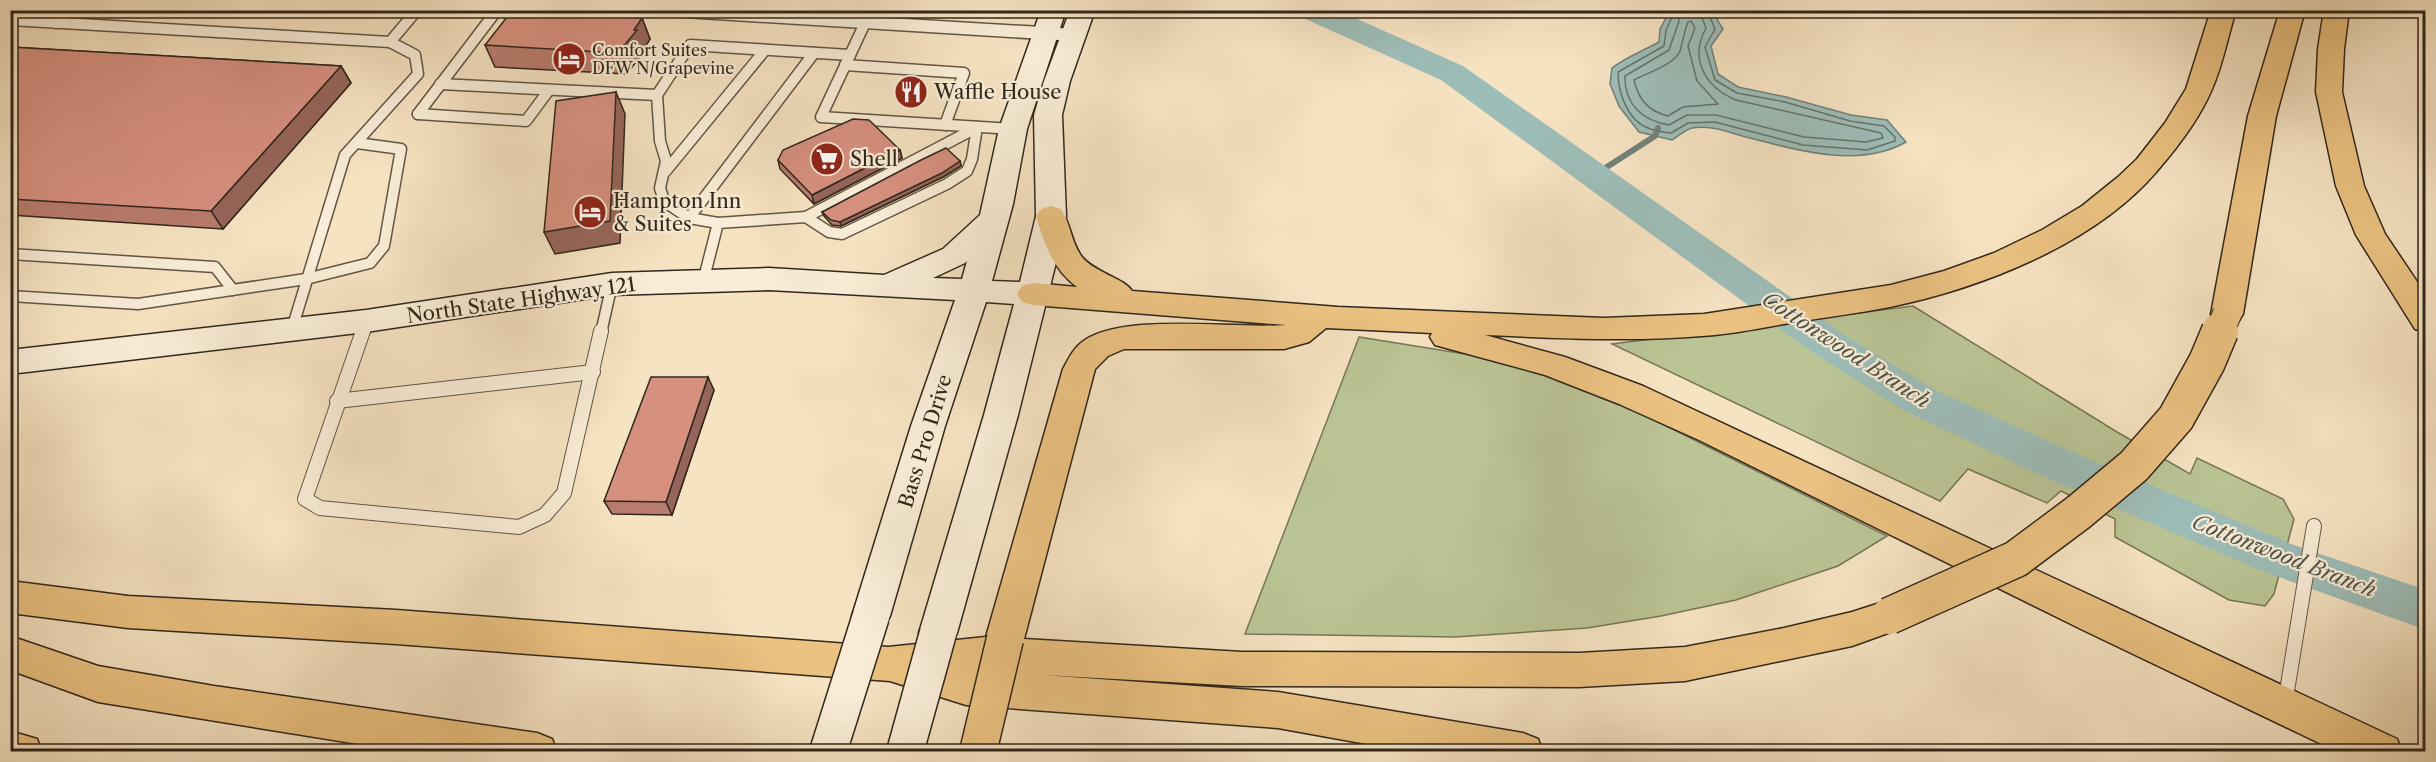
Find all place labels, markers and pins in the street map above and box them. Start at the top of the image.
place label: Comfort Suites DFW N/Grapevine [592,40,734,78]
hotel icon: Comfort Suites DFW N/Grapevine [551,41,587,77]
restaurant icon: Waffle House [893,74,929,110]
place label: Waffle House [933,80,1062,104]
supermarket icon: Shell [809,141,845,177]
place label: Shell [850,147,898,171]
place label: Hampton Inn & Suites [613,189,742,236]
hotel icon: Hampton Inn & Suites [572,194,608,230]

